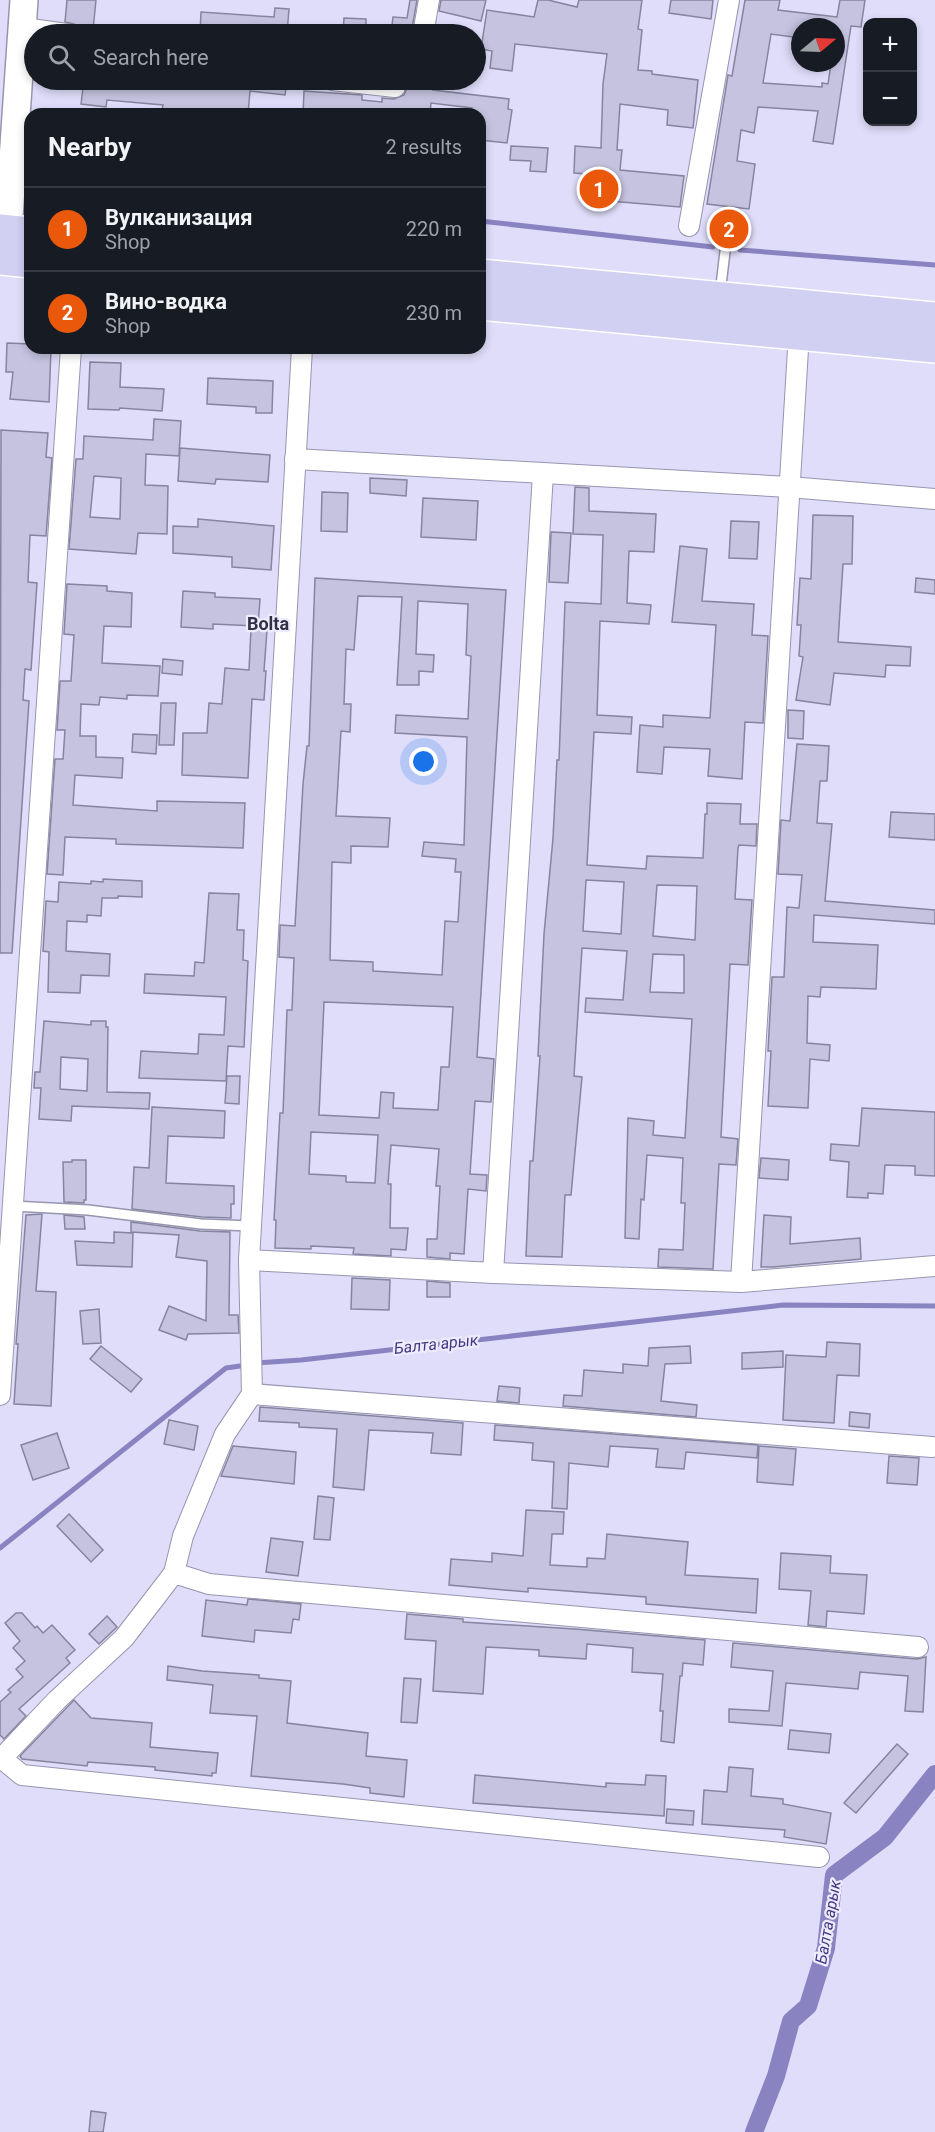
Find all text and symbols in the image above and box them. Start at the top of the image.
north arrow [791,18,845,72]
map controls [863,18,917,126]
button: + [863,18,917,72]
search box [24,24,486,90]
icon: search [45,41,78,74]
text: Search here [93,45,209,70]
button: − [863,72,917,126]
text: Nearby [48,132,131,162]
text: 2 results [386,135,462,159]
pin: 1 [580,166,618,212]
text: Вулканизация [105,205,252,230]
pin: 2 [710,206,748,252]
text: 1 [62,217,73,241]
text: 220 m [406,217,462,241]
text: Shop [105,230,151,254]
text: Вино-водка [105,289,227,314]
text: 2 [62,301,73,325]
text: 230 m [406,301,462,325]
text: Shop [105,314,151,338]
district label: Bolta [247,613,289,634]
your location [409,747,438,776]
water label: Балта арык [393,1330,480,1358]
water label: Балта арык [811,1878,845,1965]

